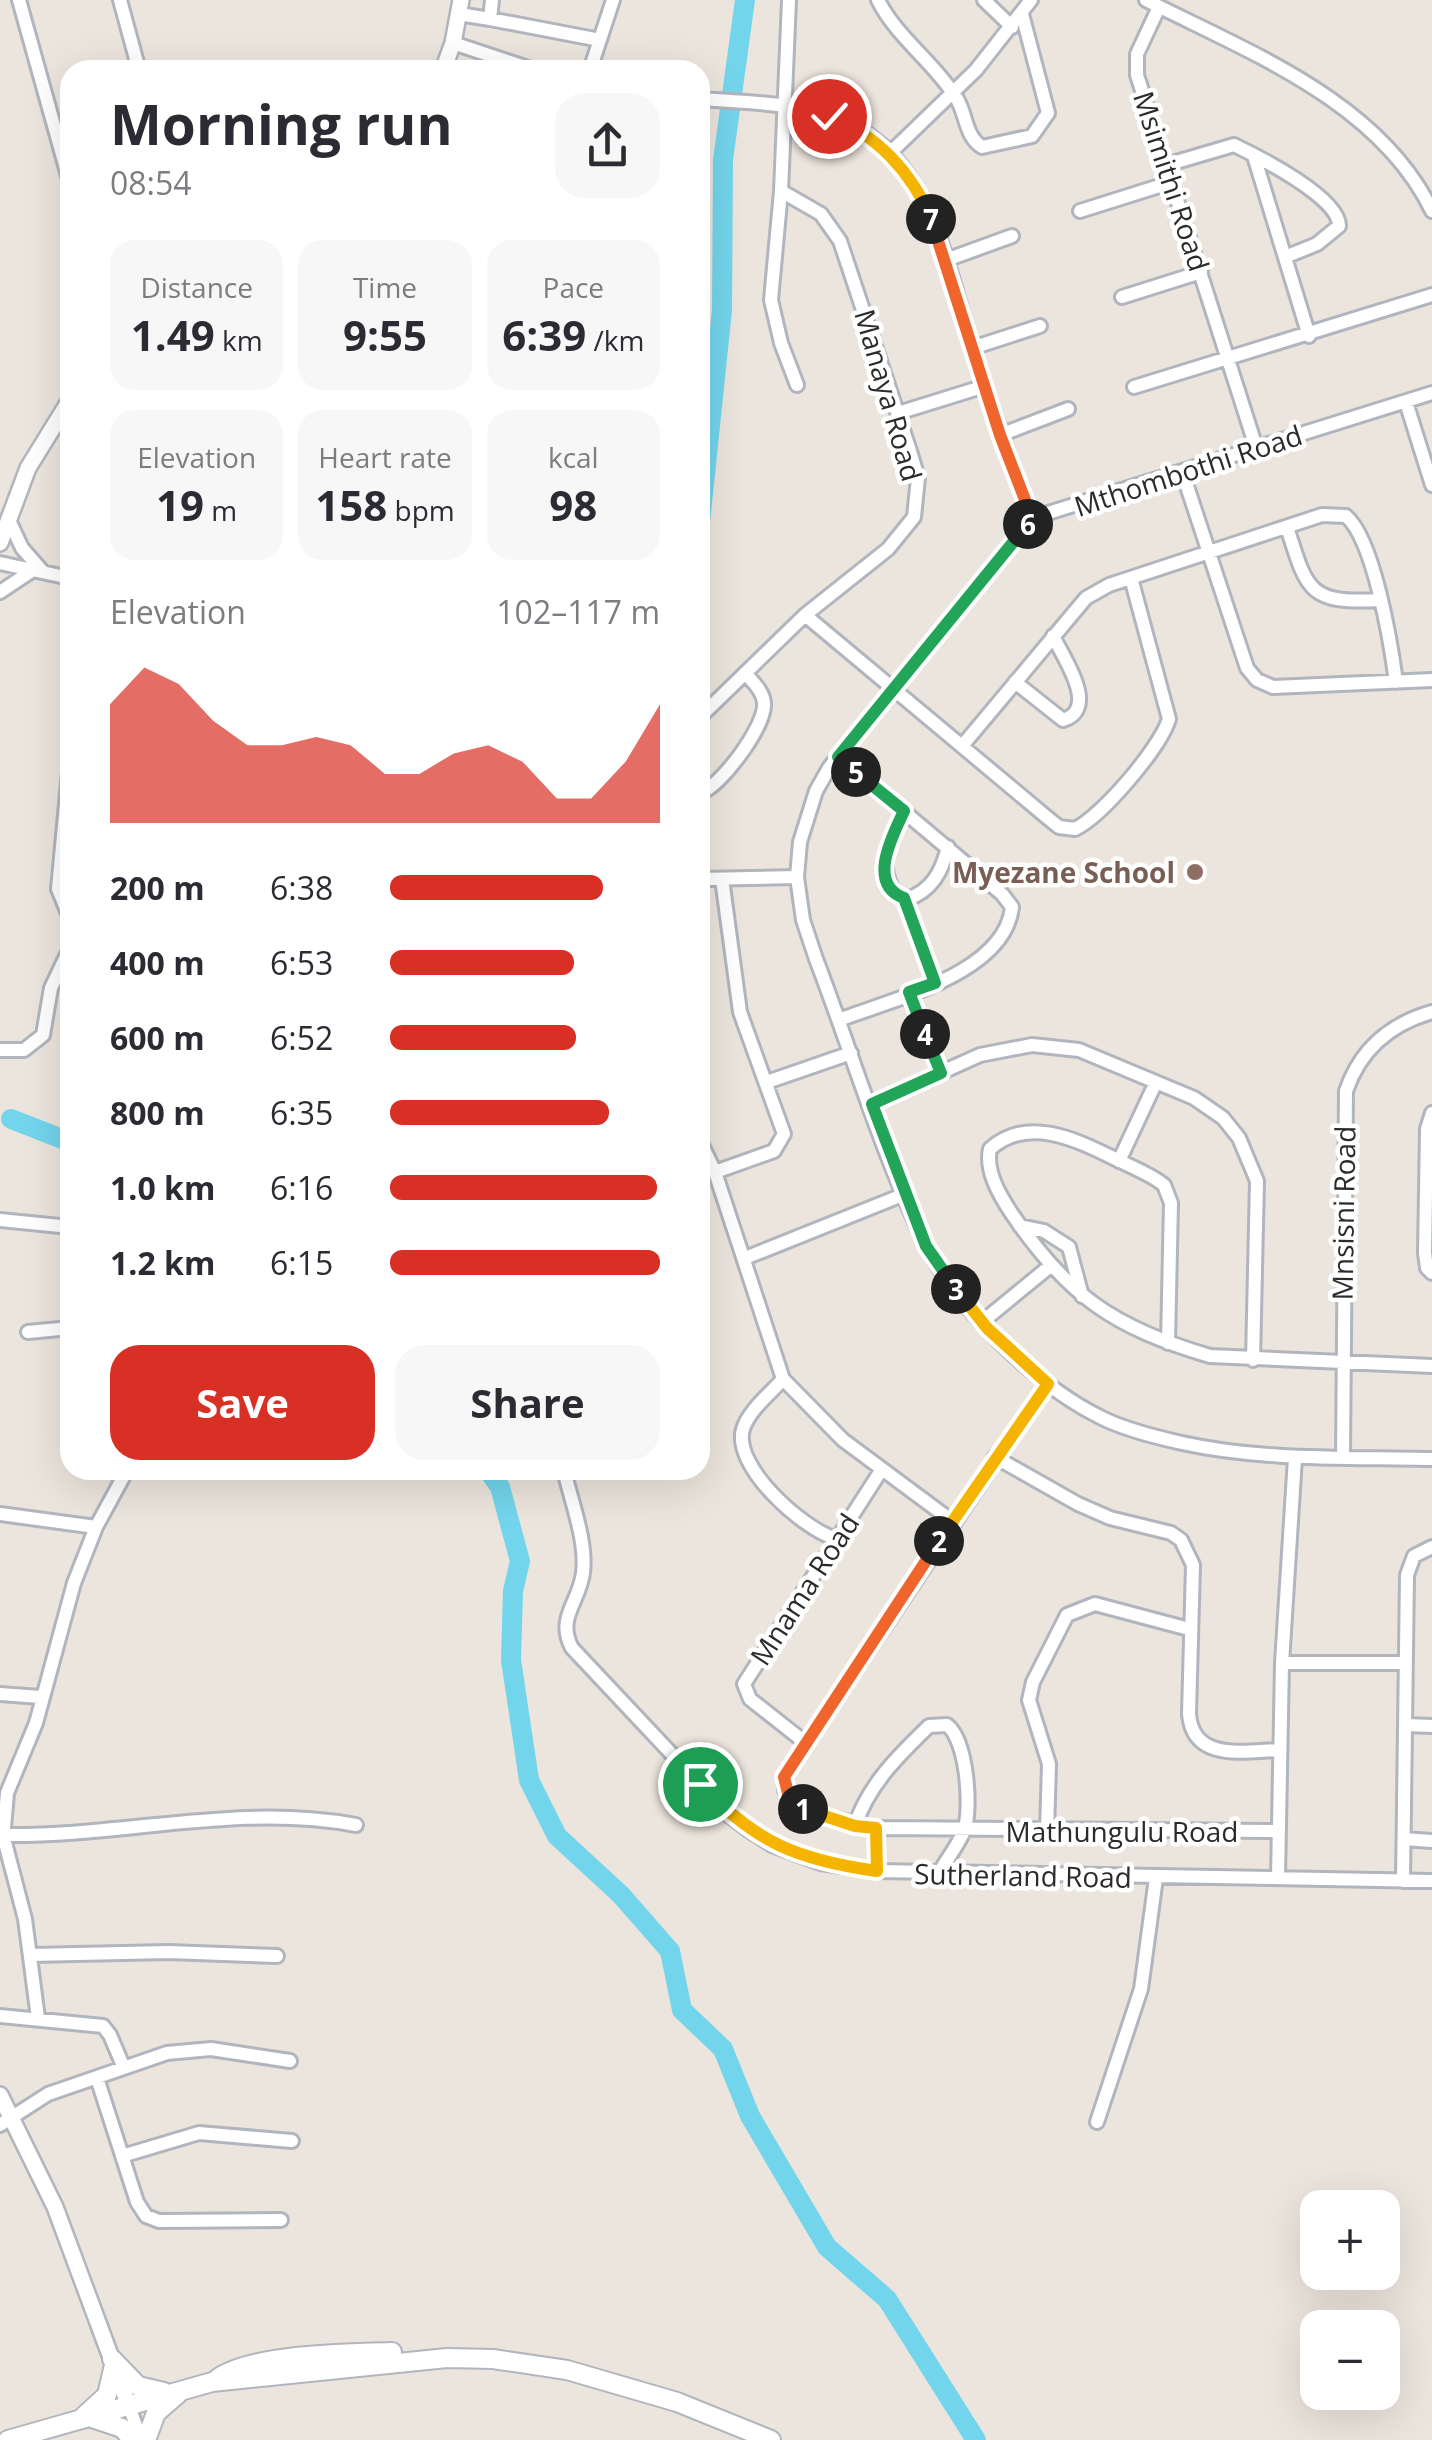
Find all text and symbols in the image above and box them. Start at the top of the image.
pin [787,74,872,159]
text: Morning run [110,86,453,161]
street label: Msimithi Road [1125,86,1219,276]
icon: check [802,89,857,144]
button: share [555,93,660,198]
text: 08:54 [110,161,192,204]
pin: 7 [906,194,956,244]
text: 7 [923,200,939,238]
text: Distance [140,268,253,306]
text: Time [353,268,417,306]
text: Pace [543,268,604,306]
street label: Manaya Road [846,305,932,485]
text: 1.49 [131,306,215,363]
text: 9:55 [343,306,427,363]
text: 6:39 [502,306,586,363]
text: km [215,321,263,359]
text: /km [586,321,644,359]
street label: Mthombothi Road [1069,415,1307,525]
text: Elevation [137,438,256,476]
text: Heart rate [318,438,452,476]
text: kcal [548,438,599,476]
text: 19 [156,476,204,533]
text: 158 [315,476,387,533]
text: 98 [549,476,597,533]
text: m [204,491,237,529]
text: bpm [387,491,455,529]
pin: 6 [1003,499,1053,549]
text: 6 [1020,505,1036,543]
text: Elevation [110,590,246,633]
text: 102–117 m [496,590,660,633]
pin: 5 [831,747,881,797]
text: 5 [848,753,864,791]
place label: Myezane School [952,853,1175,891]
marker: Myezane School [1184,861,1206,883]
text: 200 m [110,866,205,909]
text: 6:38 [270,866,333,909]
text: 400 m [110,941,205,984]
text: 6:53 [270,941,333,984]
pin: 4 [900,1009,950,1059]
text: 4 [917,1015,933,1053]
text: 600 m [110,1016,205,1059]
text: 6:52 [270,1016,333,1059]
text: 800 m [110,1091,205,1134]
text: 6:35 [270,1091,333,1134]
street label: Mnsisni Road [1322,1125,1364,1301]
text: 1.0 km [110,1166,215,1209]
text: 6:16 [270,1166,333,1209]
text: 1.2 km [110,1241,215,1284]
text: 6:15 [270,1241,333,1284]
pin: 3 [931,1264,981,1314]
text: 3 [948,1270,964,1308]
button: Save [110,1345,375,1460]
button: Share [395,1345,660,1460]
street label: Mnama Road [741,1506,867,1672]
pin: 2 [914,1516,964,1566]
text: 2 [931,1522,947,1560]
pin [658,1742,743,1827]
icon: arrive [673,1757,728,1812]
pin: 1 [778,1784,828,1834]
text: 1 [795,1790,811,1828]
street label: Mathungulu Road [1006,1812,1238,1850]
street label: Sutherland Road [914,1854,1132,1896]
map controls [1300,2190,1400,2410]
button: + [1300,2190,1400,2290]
button: − [1300,2310,1400,2410]

